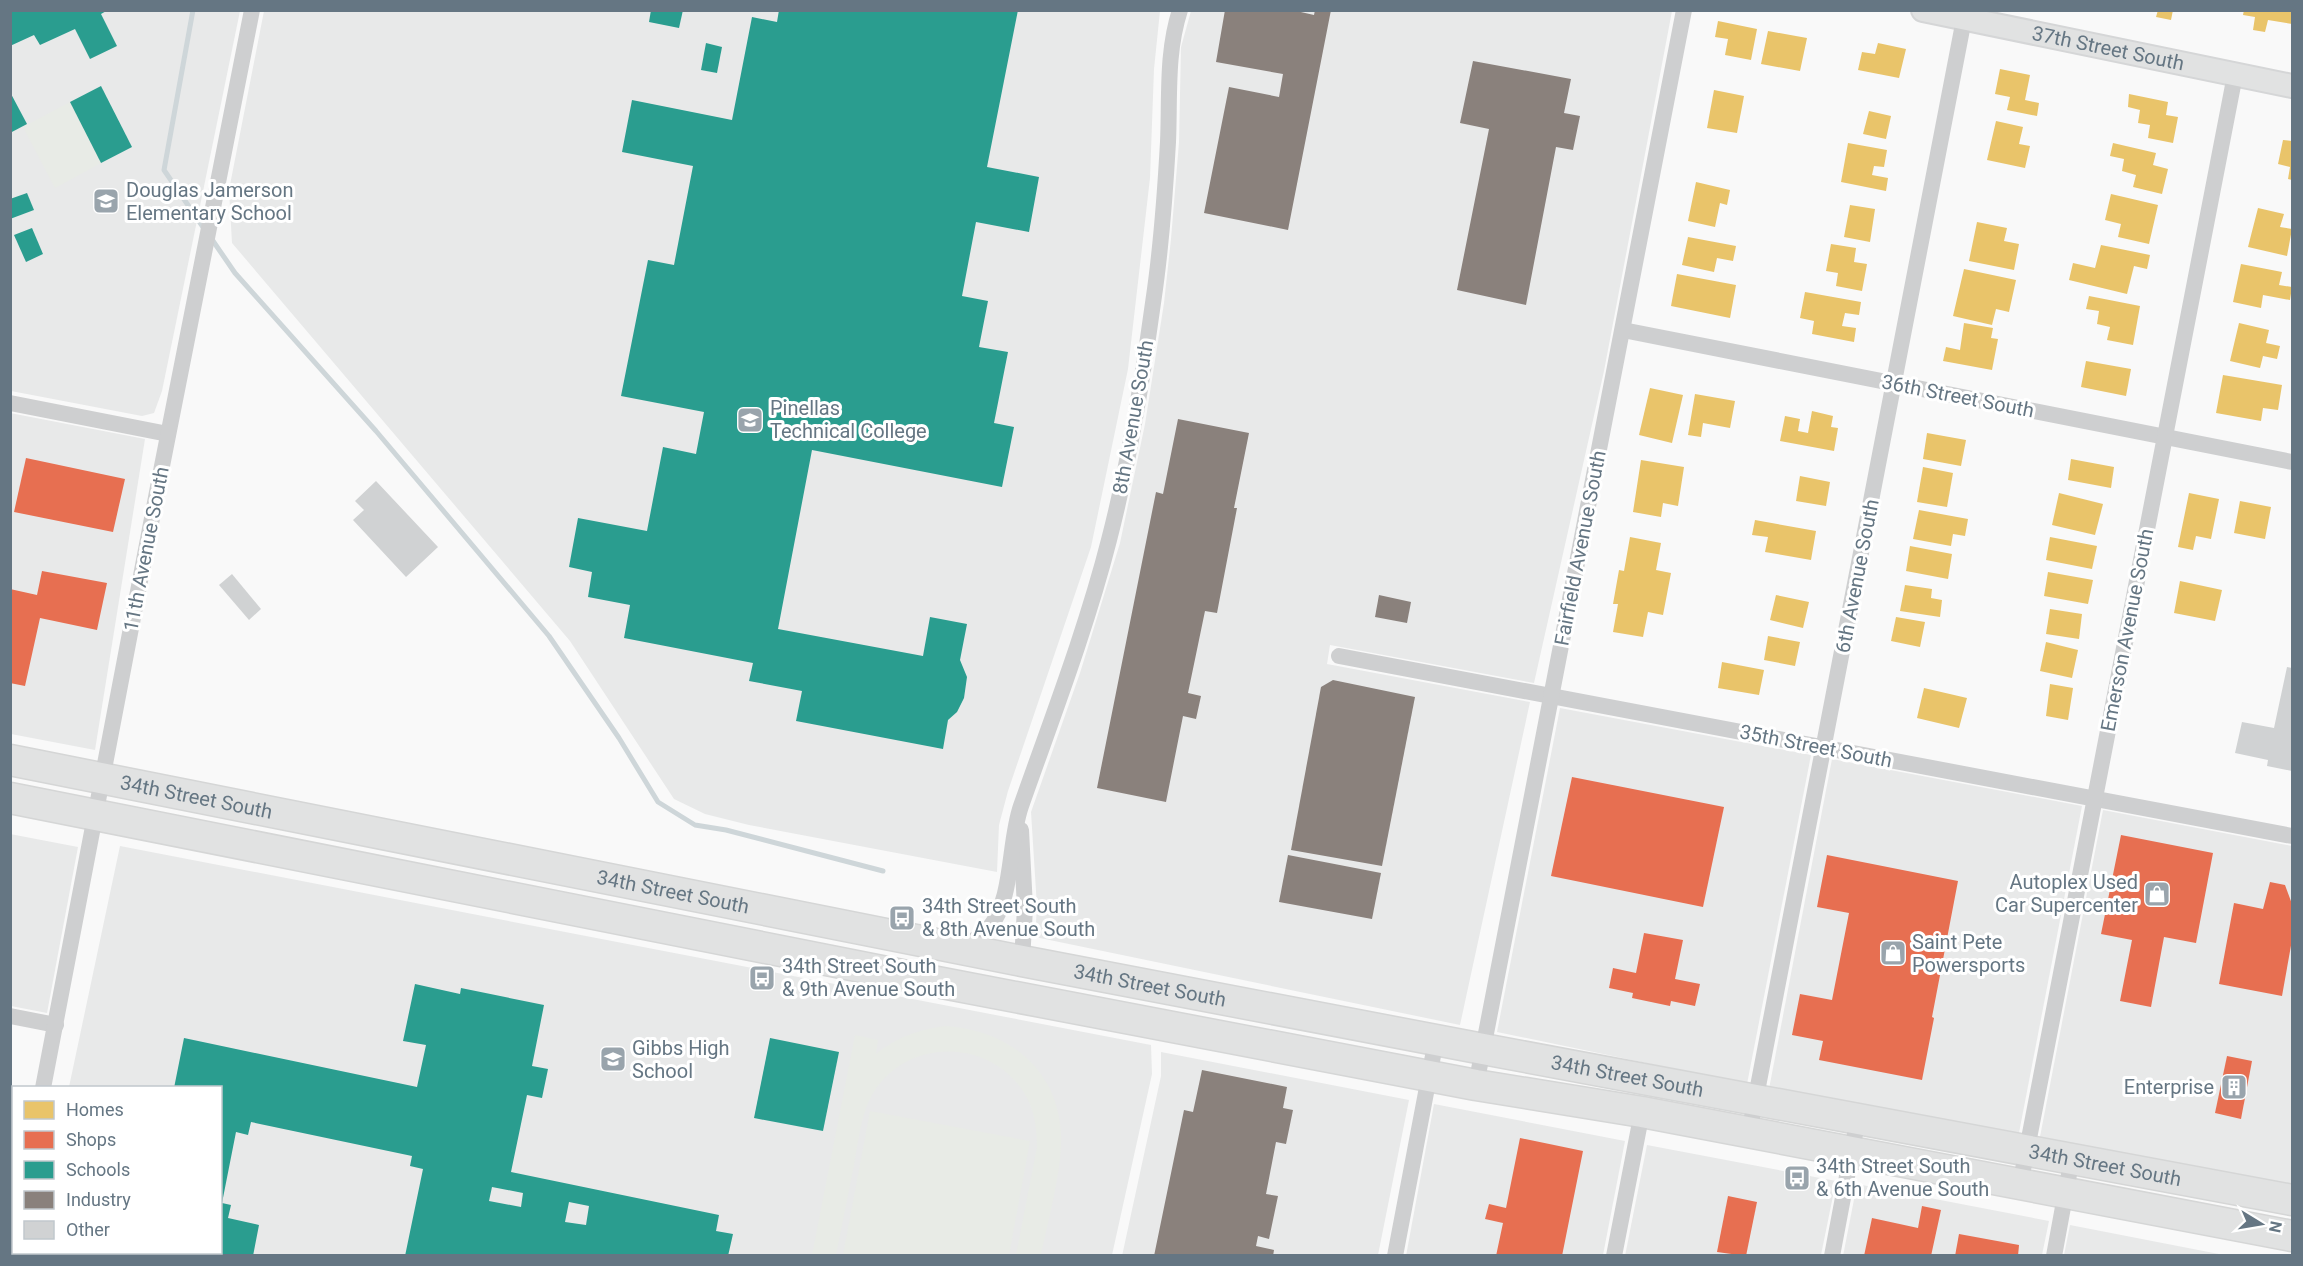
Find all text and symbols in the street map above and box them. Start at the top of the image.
street label: 37th Street South [2030,21,2186,75]
place label: Douglas Jamerson Elementary School [126,178,293,225]
school or university icon: Douglas Jamerson Elementary School [91,186,121,216]
street label: 8th Avenue South [1108,338,1158,496]
street label: 36th Street South [1880,369,2036,423]
place label: Pinellas Technical College [770,396,927,443]
school or university icon: Pinellas Technical College [735,405,765,435]
street label: Fairfield Avenue South [1549,448,1611,648]
street label: 11th Avenue South [118,465,174,633]
street label: 6th Avenue South [1830,497,1884,655]
street label: Emerson Avenue South [2096,526,2158,734]
street label: 35th Street South [1738,719,1894,773]
street label: 34th Street South [118,770,275,824]
street label: 34th Street South [595,865,751,919]
place label: Autoplex Used Car Supercenter [1995,870,2138,917]
shop icon: Autoplex Used Car Supercenter [2142,879,2172,909]
place label: 34th Street South & 8th Avenue South [922,894,1095,941]
bus stop icon: 34th Street South & 8th Avenue South [887,903,917,933]
place label: Saint Pete Powersports [1912,930,2025,977]
shop icon: Saint Pete Powersports [1878,938,1908,968]
place label: 34th Street South & 9th Avenue South [782,954,955,1001]
street label: 34th Street South [1072,959,1228,1012]
bus stop icon: 34th Street South & 9th Avenue South [747,963,777,993]
place label: Gibbs High School [632,1036,730,1083]
school or university icon: Gibbs High School [598,1044,628,1074]
street label: 34th Street South [1549,1050,1706,1102]
building icon: Enterprise [2219,1072,2249,1102]
place label: Enterprise [2124,1075,2214,1099]
legend [12,1086,222,1254]
text: Homes [66,1099,124,1120]
text: Shops [66,1129,116,1150]
street label: 34th Street South [2027,1139,2183,1191]
place label: 34th Street South & 6th Avenue South [1816,1154,1989,1201]
text: Schools [66,1159,130,1180]
bus stop icon: 34th Street South & 6th Avenue South [1782,1163,1812,1193]
text: Industry [66,1189,131,1210]
north arrow [2231,1194,2291,1254]
text: Other [66,1219,110,1240]
text: N [2265,1219,2286,1234]

